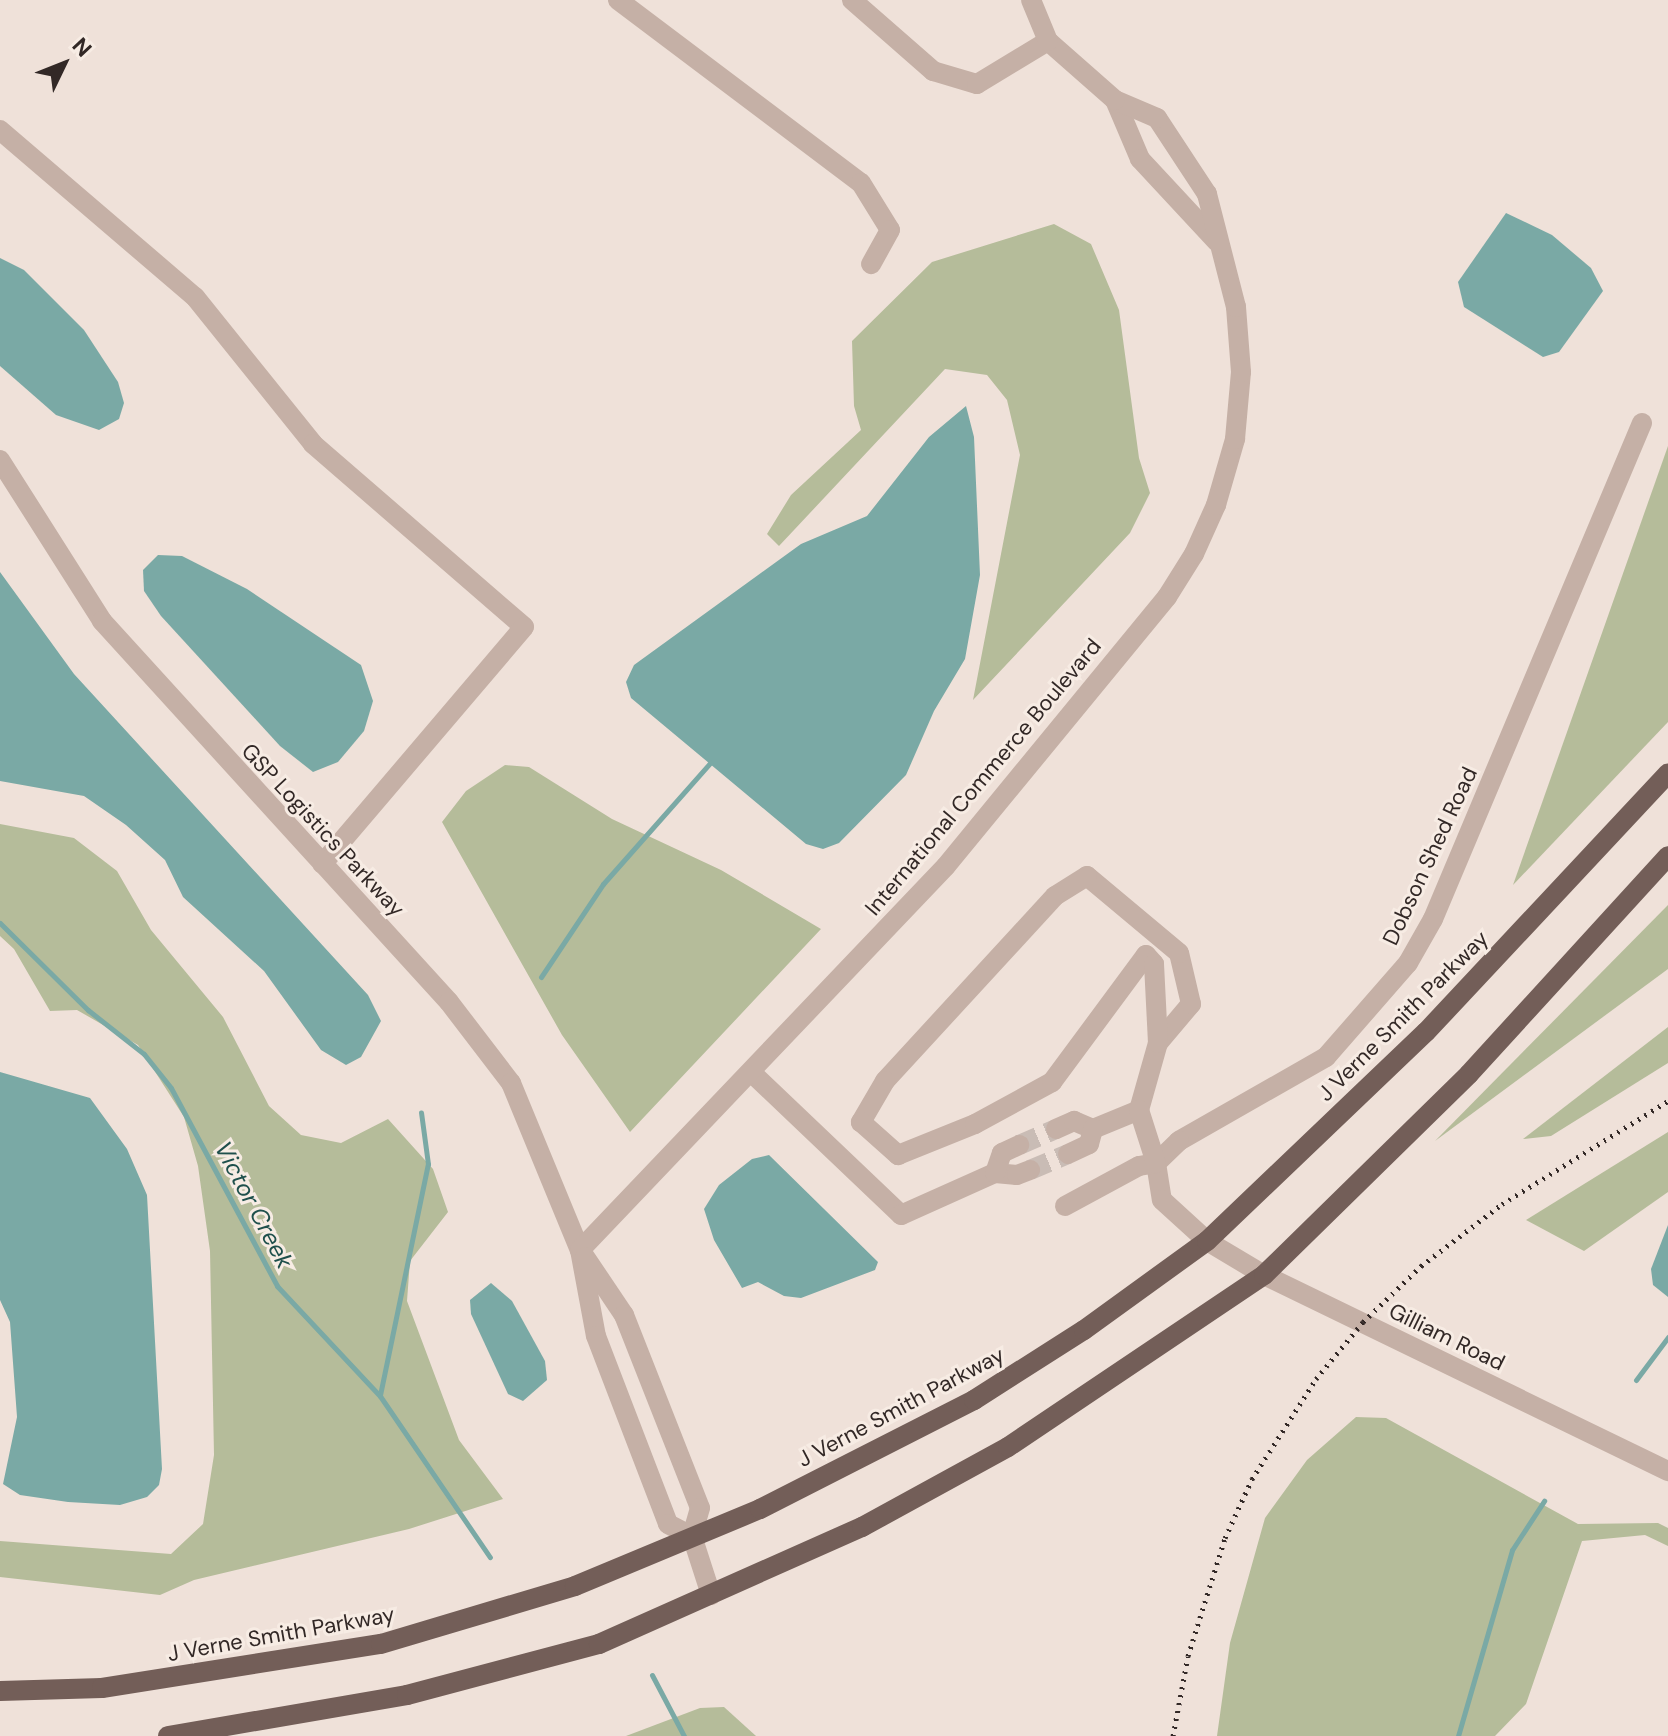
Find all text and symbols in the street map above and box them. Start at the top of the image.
north arrow [24,24,104,104]
text: N [66,32,98,63]
street label: International Commerce Boulevard [859,633,1107,921]
street label: GSP Logistics Parkway [236,738,410,922]
street label: Dobson Shed Road [1377,763,1483,949]
street label: J Verne Smith Parkway [1312,925,1494,1107]
water label: Victor Creek [208,1136,300,1274]
street label: Gilliam Road [1385,1298,1509,1376]
street label: J Verne Smith Parkway [793,1341,1009,1473]
street label: J Verne Smith Parkway [165,1601,397,1667]

